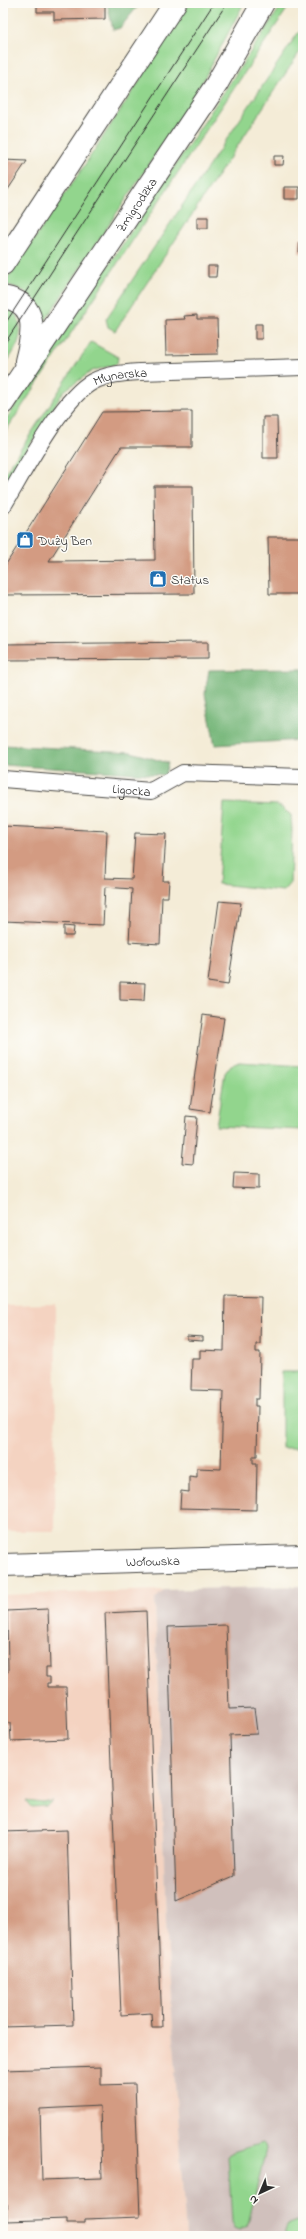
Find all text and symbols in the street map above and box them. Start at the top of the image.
street label: Żmigrodzka [112,174,162,236]
street label: Młynarska [90,364,148,391]
shop icon: Duży Ben [15,530,35,550]
place label: Duży Ben [37,532,92,552]
shop icon: Status [148,569,168,589]
place label: Status [171,571,209,590]
street label: Ligocka [112,780,151,802]
street label: Wołowska [126,1552,180,1572]
north arrow [240,2173,280,2213]
text: N [246,2191,262,2208]

